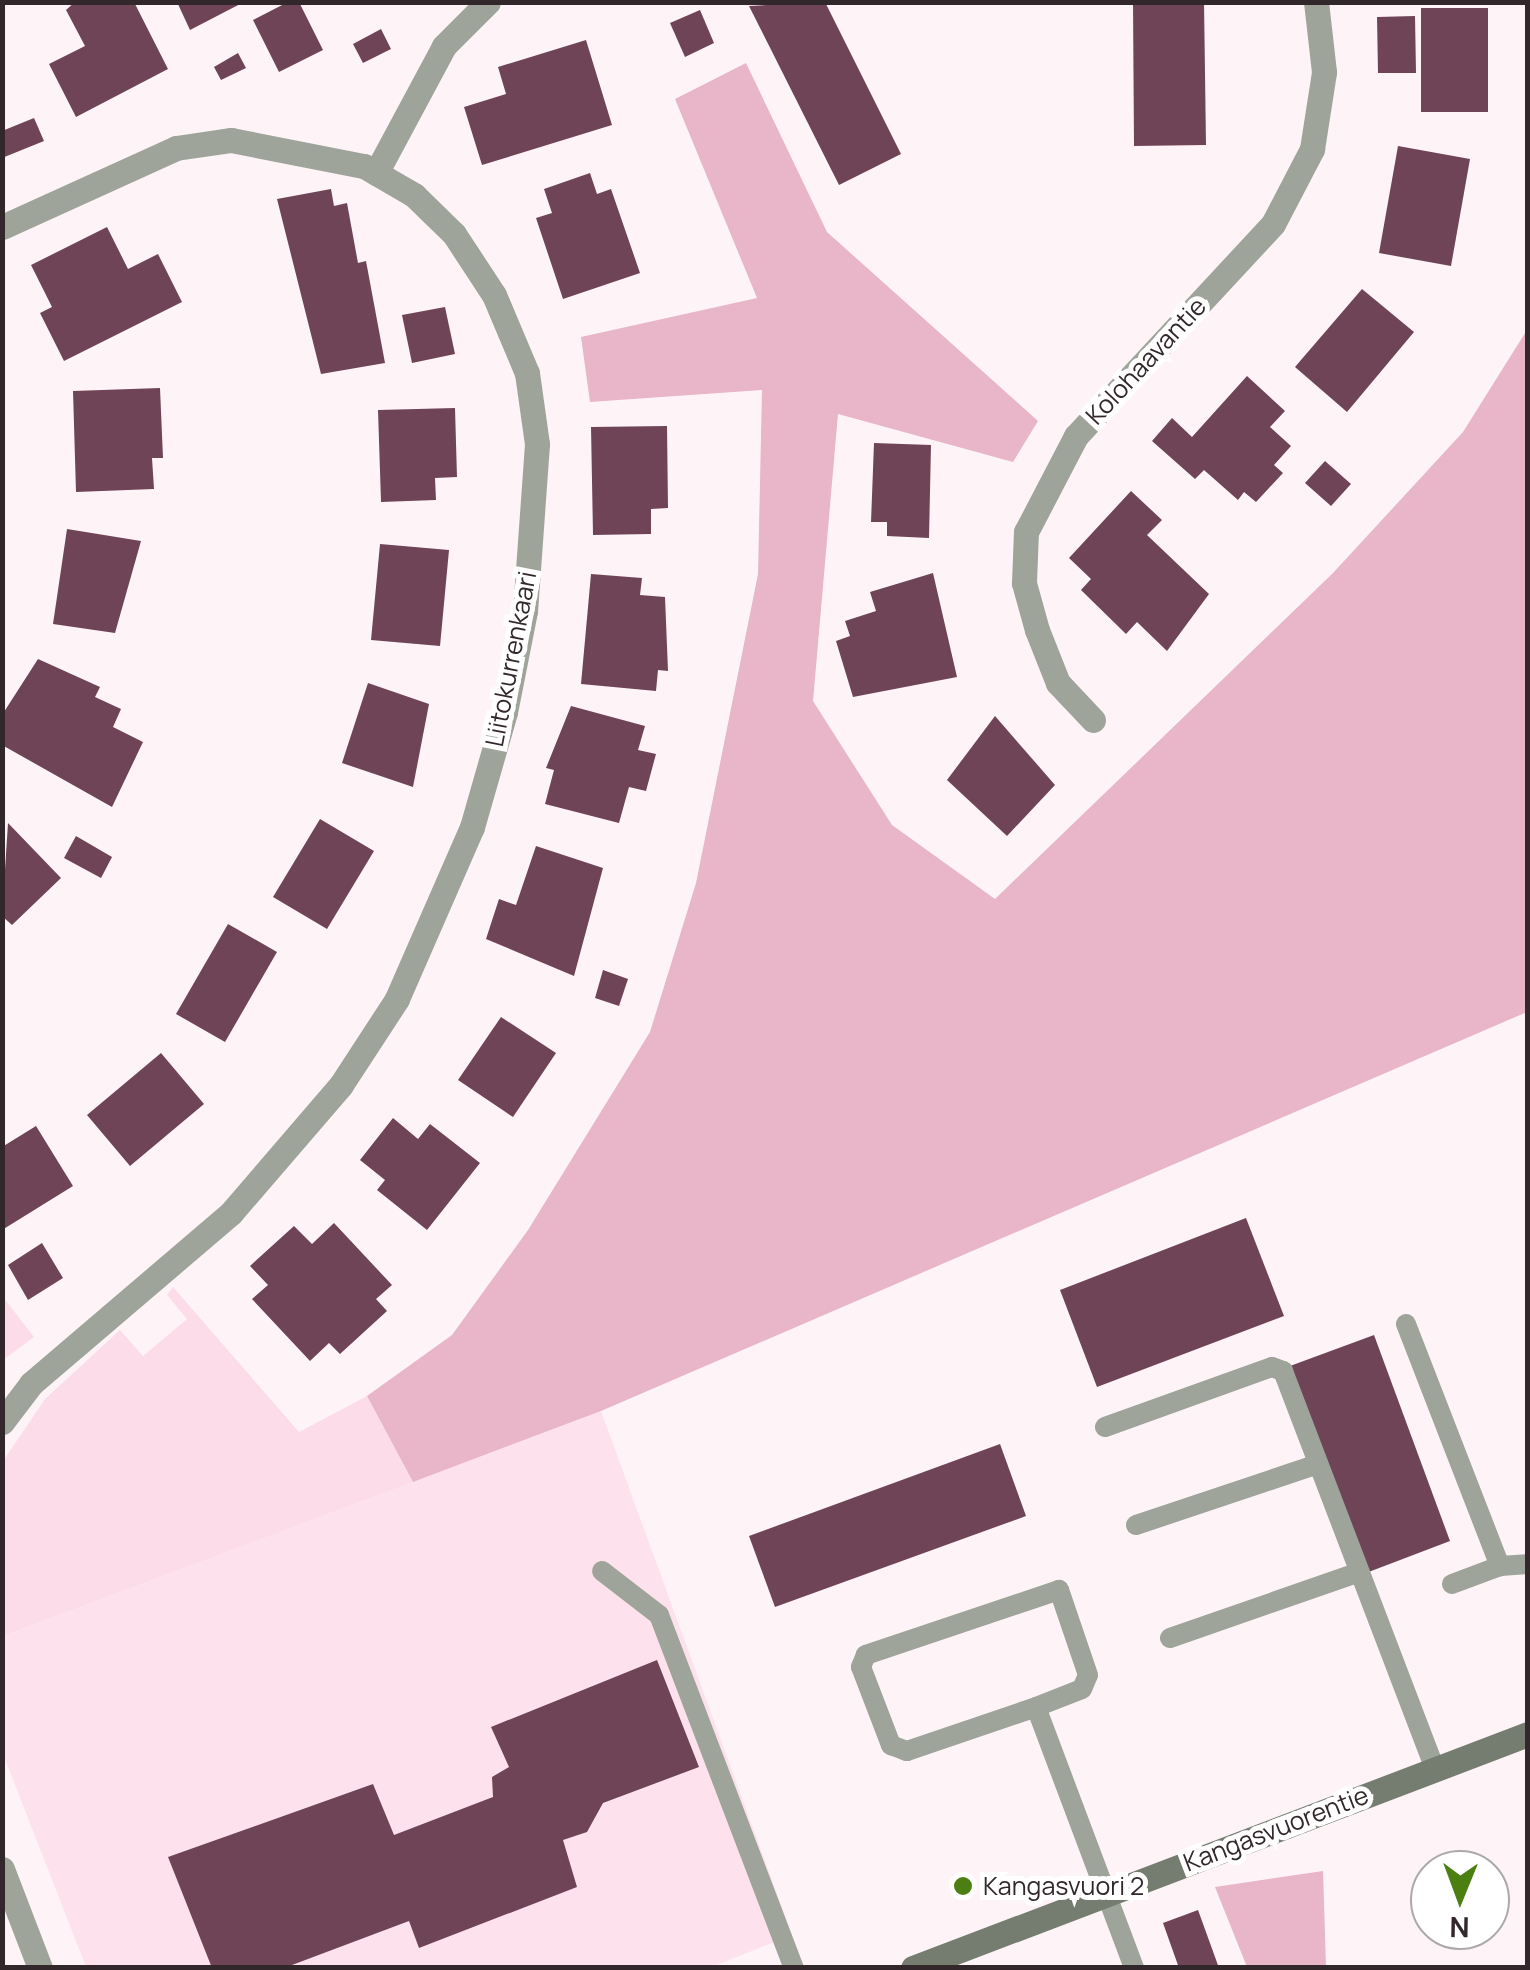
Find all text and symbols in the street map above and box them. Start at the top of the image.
street label: Kolohaavantie [1080,291,1212,431]
street label: Liitokurrenkaari [479,569,543,749]
street label: Kangasvuorentie [1179,1780,1373,1878]
north arrow [1410,1850,1510,1950]
place label: Kangasvuori 2 [983,1871,1144,1901]
marker: Kangasvuori 2 [952,1875,974,1897]
text: N [1449,1909,1470,1947]

